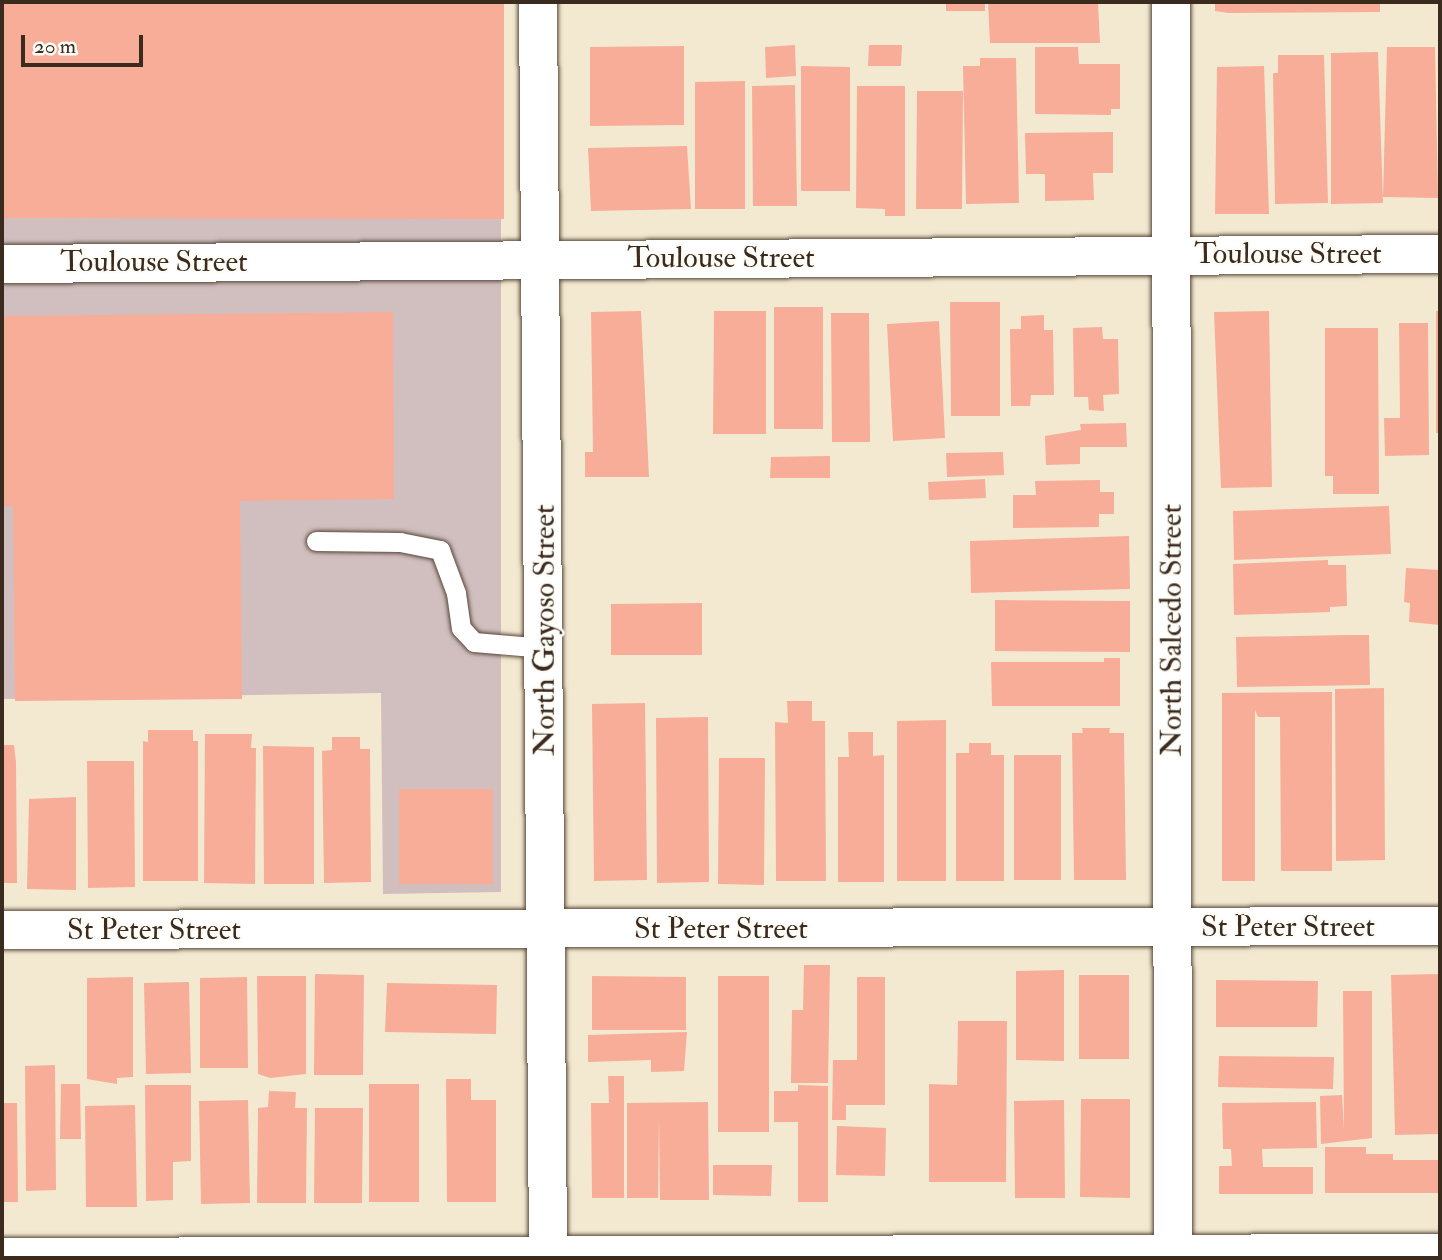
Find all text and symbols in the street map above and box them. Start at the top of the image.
scale bar [24,21,147,65]
text: 20 m [34,33,76,60]
street label: Toulouse Street [1194,236,1382,272]
street label: Toulouse Street [627,240,815,276]
street label: Toulouse Street [60,244,248,280]
street label: North Gayoso Street [527,504,563,756]
street label: North Salcedo Street [1154,504,1190,756]
street label: St Peter Street [1201,909,1375,945]
street label: St Peter Street [634,911,808,947]
street label: St Peter Street [67,912,241,948]

